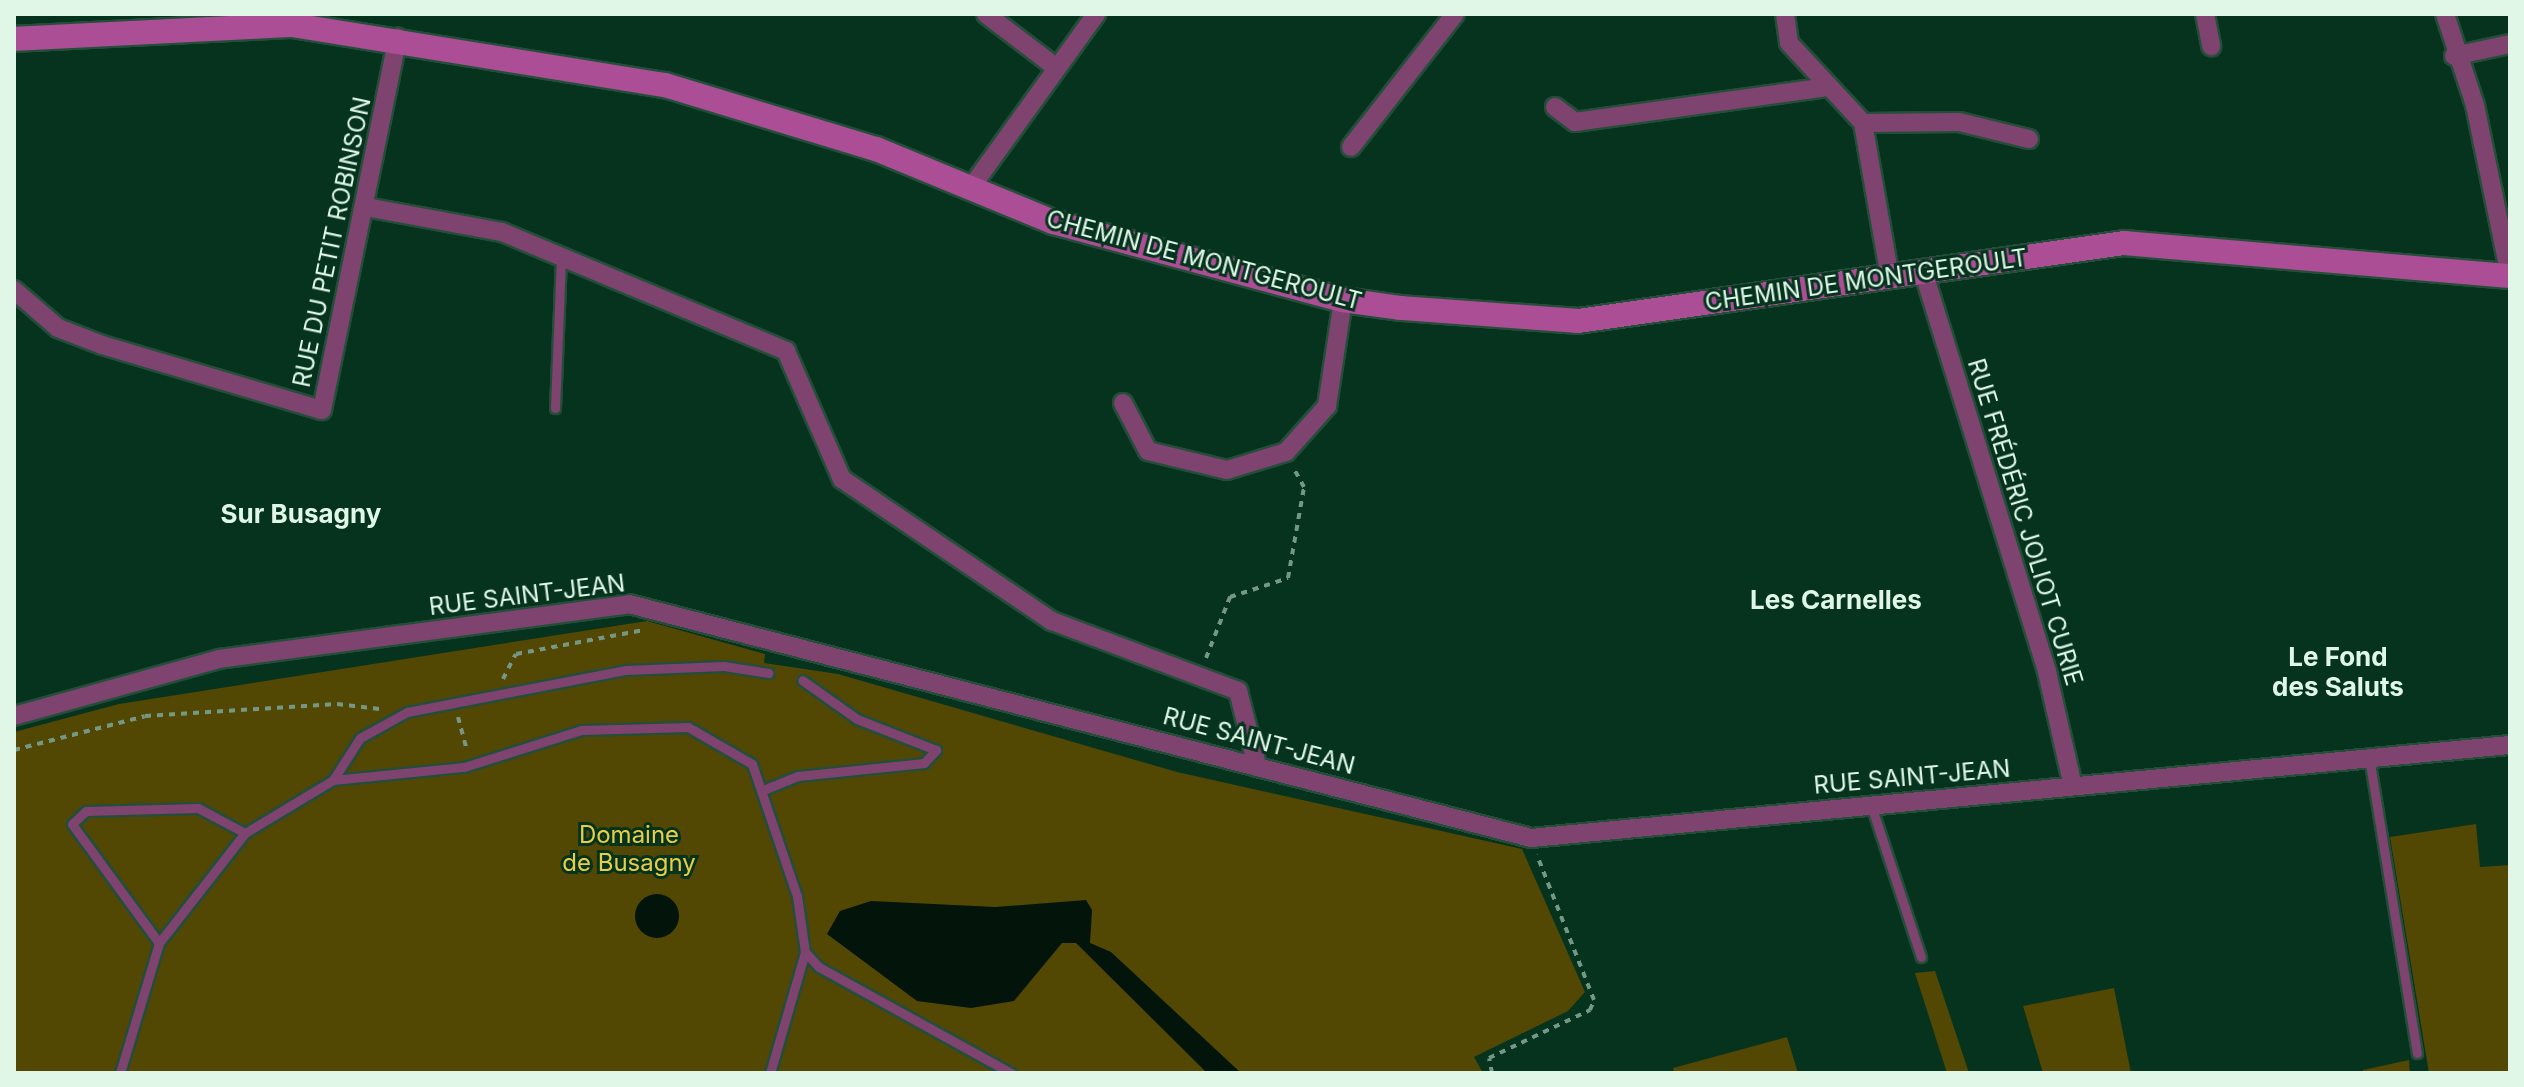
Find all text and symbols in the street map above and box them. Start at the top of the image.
street label: RUE DU PETIT ROBINSON [287,94,377,390]
street label: CHEMIN DE MONTGEROULT [1043,204,1365,316]
street label: CHEMIN DE MONTGEROULT [1703,243,2029,317]
street label: RUE FRÉDÉRIC JOLIOT CURIE [1962,355,2088,689]
district label: Sur Busagny [221,498,381,530]
street label: RUE SAINT-JEAN [427,569,627,621]
district label: Les Carnelles [1750,584,1922,616]
district label: Le Fond des Saluts [2272,641,2404,702]
street label: RUE SAINT-JEAN [1160,702,1358,780]
street label: RUE SAINT-JEAN [1812,754,2012,800]
park label: Domaine de Busagny [562,821,696,877]

